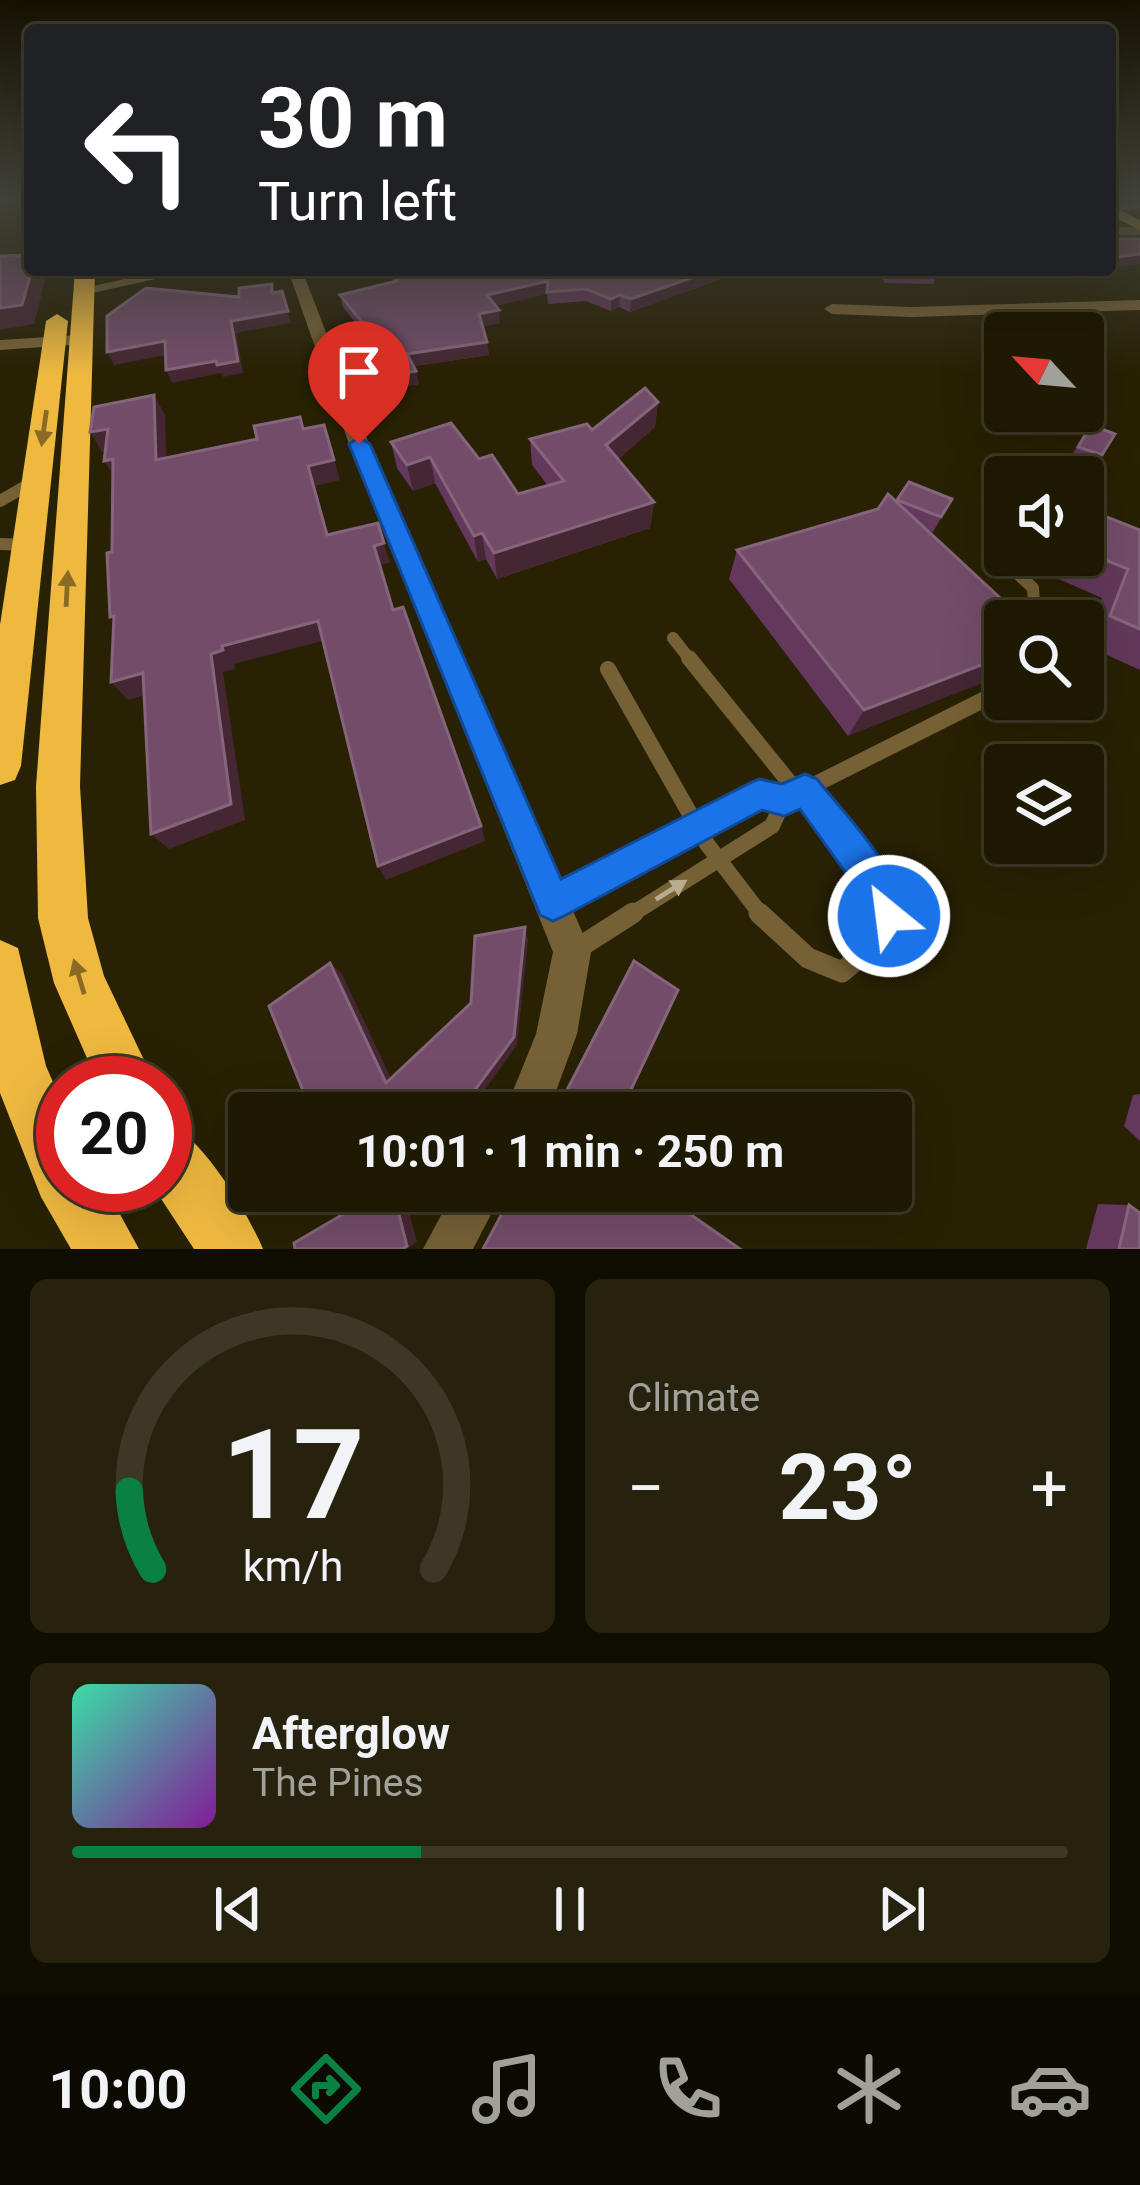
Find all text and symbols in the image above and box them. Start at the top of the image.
text: 30 m [258,69,448,168]
icon: left [60,72,216,228]
text: Turn left [258,170,457,233]
north arrow [984,312,1104,432]
map controls [984,312,1104,864]
pin [308,321,410,444]
icon: arrive [326,339,392,405]
one-way arrow [34,409,53,447]
button: sound [984,456,1104,576]
one-way arrow [58,569,77,607]
button: search [984,600,1104,720]
button: layers [984,744,1104,864]
position arrow [826,853,952,979]
one-way arrow [655,879,687,901]
one-way arrow [69,958,88,995]
speed limit sign: 20 [36,1056,192,1212]
text: 10:01 · 1 min · 250 m [356,1125,784,1178]
text: Climate [627,1375,760,1421]
text: 17 [221,1402,364,1548]
text: 23° [778,1436,917,1541]
text: − [627,1450,665,1527]
text: + [1031,1450,1068,1527]
text: km/h [242,1541,343,1591]
text: Afterglow [252,1707,450,1760]
text: The Pines [252,1760,424,1806]
icon: previous [205,1876,271,1942]
icon: pause [537,1876,603,1942]
icon: next [869,1876,935,1942]
icon: directions [284,2047,368,2131]
icon: music [465,2047,549,2131]
icon: phone [646,2047,730,2131]
icon: climate [827,2047,911,2131]
icon: car [1008,2047,1092,2131]
text: 10:00 [48,2058,188,2121]

